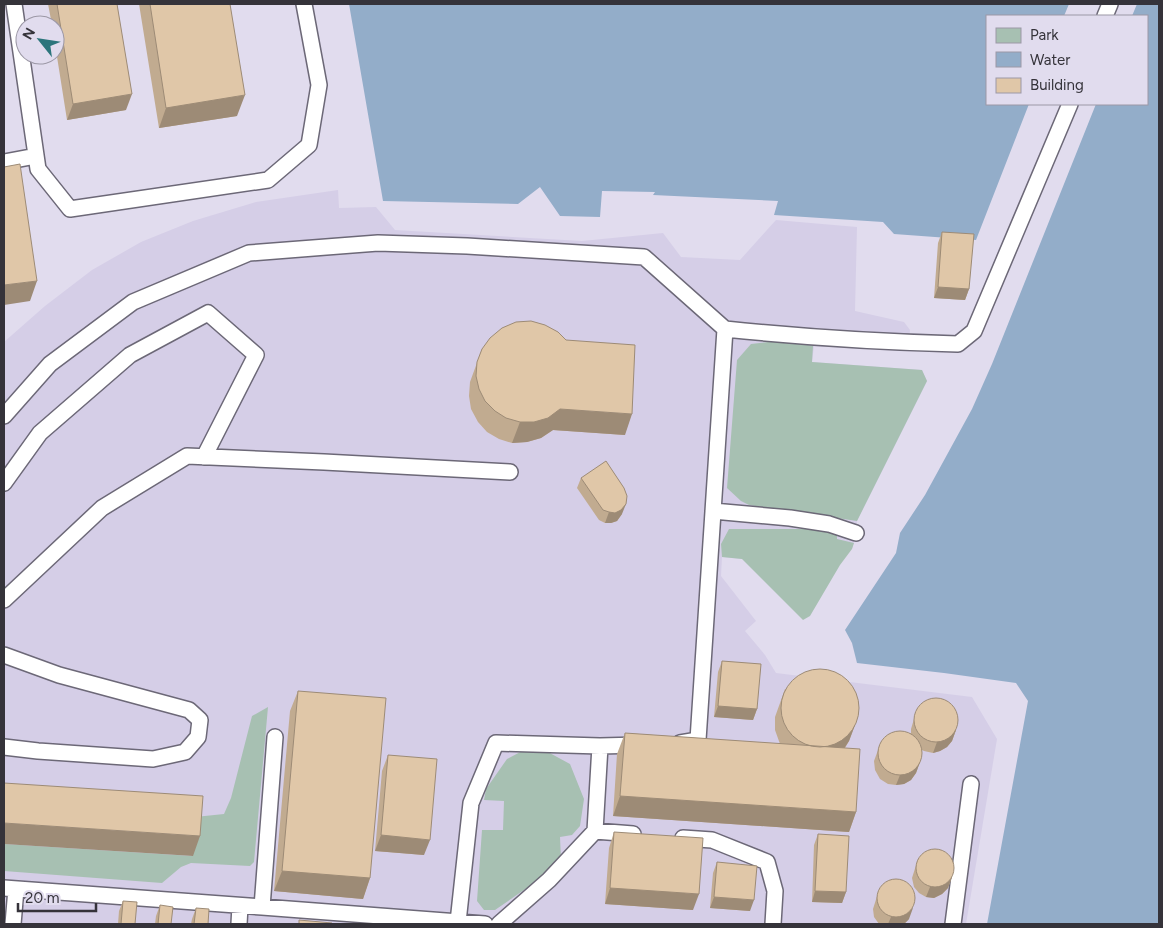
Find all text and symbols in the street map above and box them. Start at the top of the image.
north arrow [15,15,65,65]
legend [986,15,1148,105]
text: N [19,25,39,43]
text: Park [1030,26,1059,44]
text: Water [1030,51,1070,69]
text: Building [1030,76,1084,94]
scale bar [18,880,95,912]
text: 20 m [25,889,59,907]

